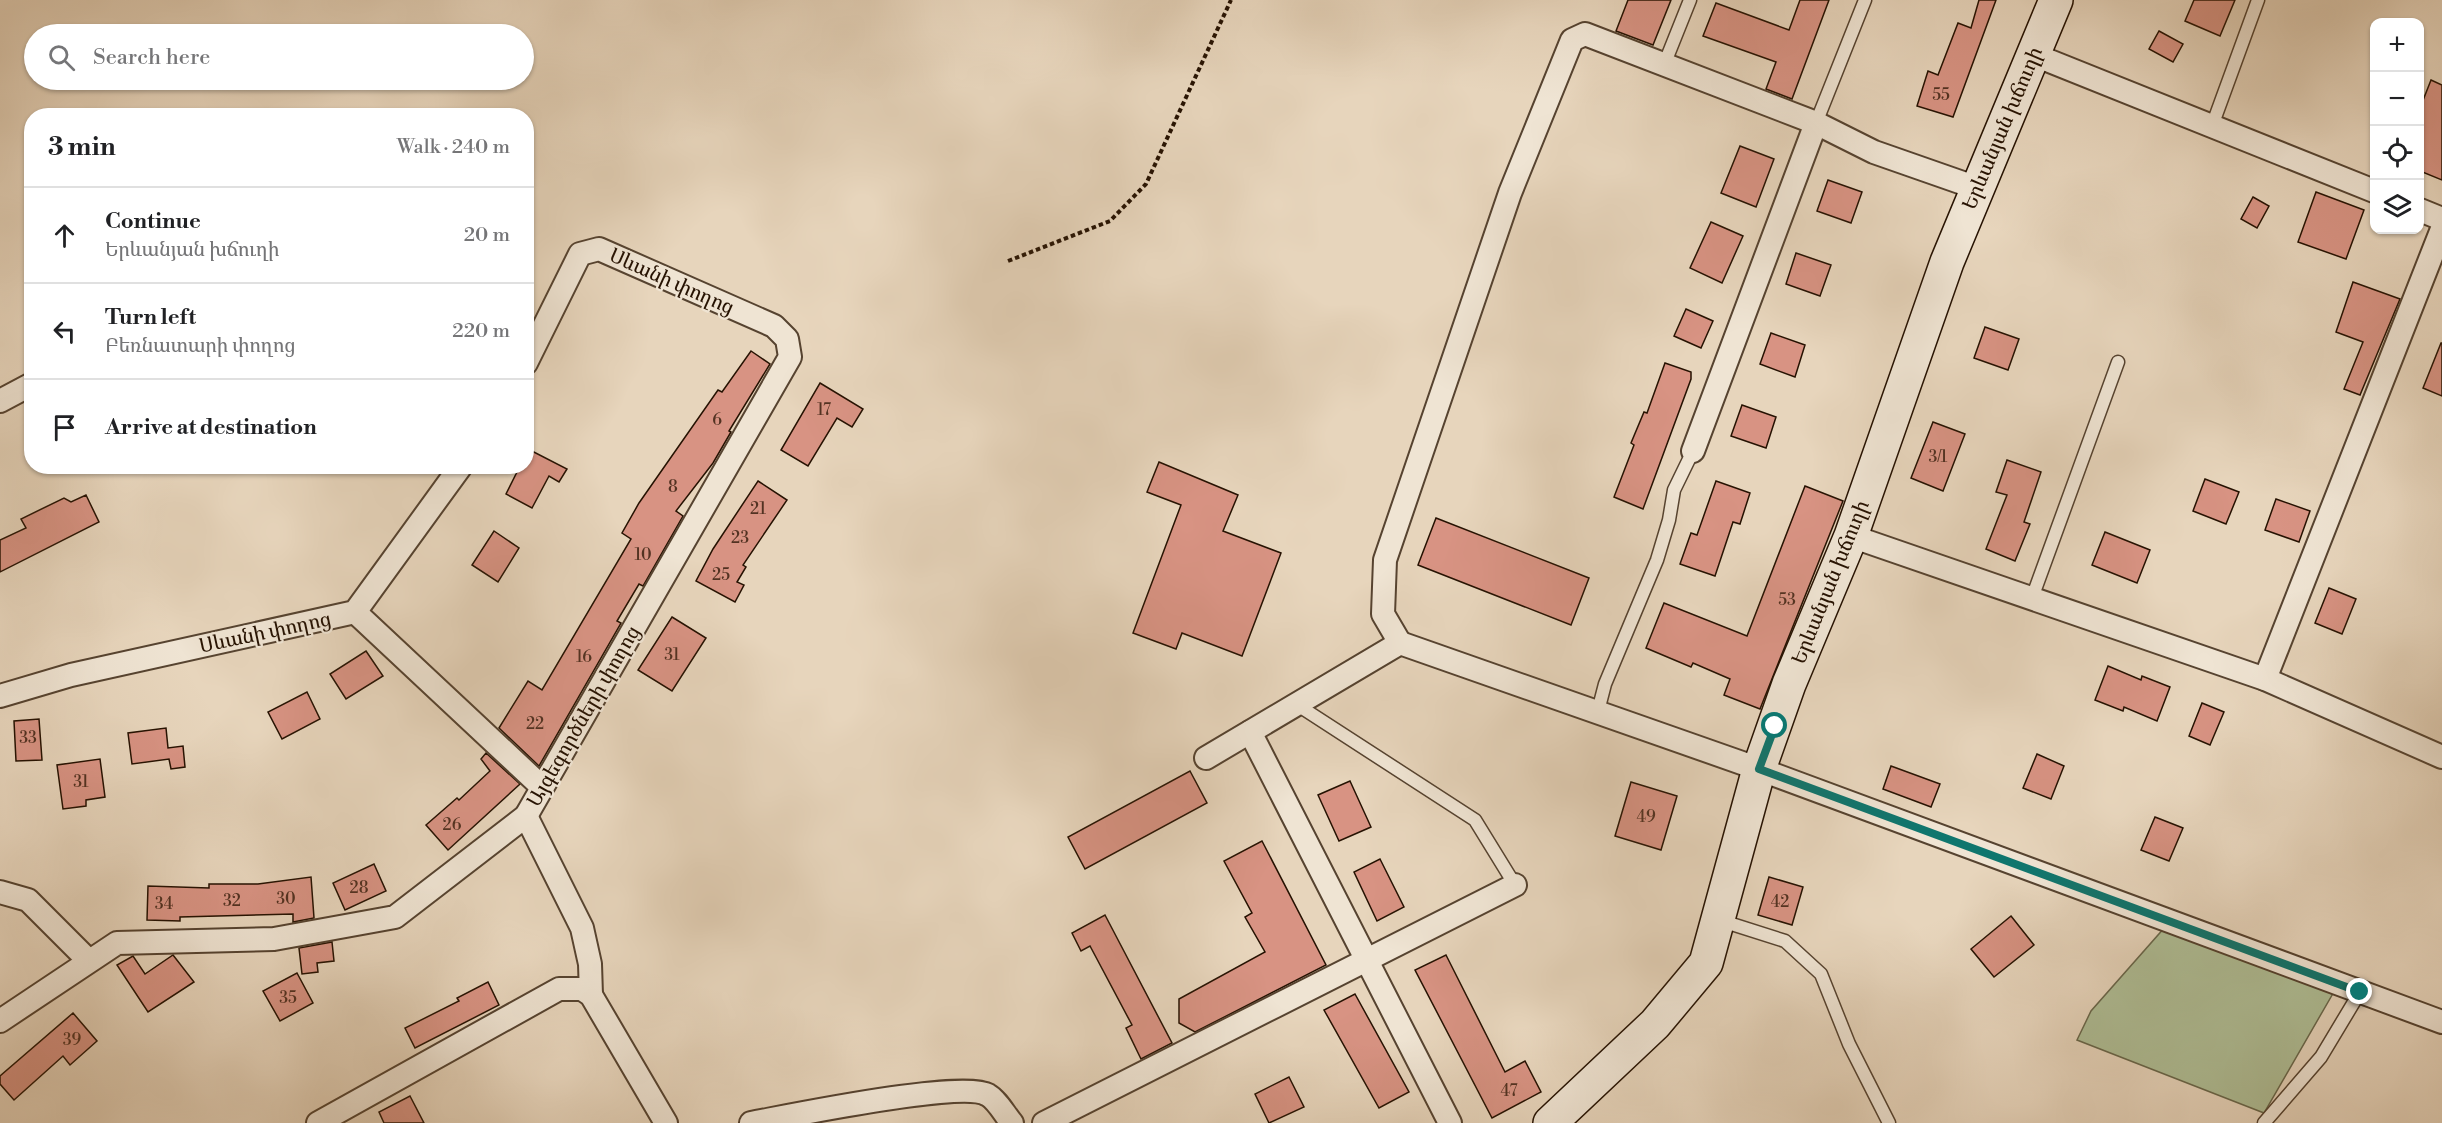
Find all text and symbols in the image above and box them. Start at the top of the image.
map controls [2370,18,2424,234]
button: + [2370,18,2424,72]
search box [24,24,534,90]
icon: search [45,41,78,74]
street label: Երևանյան խճուղի [1958,43,2049,214]
text: Search here [93,44,210,71]
button: − [2370,72,2424,126]
house number: 55 [1932,85,1950,105]
button: locate [2370,126,2424,180]
text: 3 min [48,131,116,163]
text: Walk · 240 m [397,135,510,160]
button: layers [2370,180,2424,234]
text: Continue [105,208,201,235]
icon: ahead [48,219,81,252]
text: 20 m [464,223,510,248]
text: Երևանյան խճուղի [105,238,279,263]
street label: Սևանի փողոց [605,244,738,321]
text: Turn left [105,304,196,331]
icon: left [48,315,81,348]
text: 220 m [452,319,510,344]
text: Բեռնատարի փողոց [105,334,296,359]
house number: 17 [817,400,831,420]
house number: 6 [712,410,722,430]
icon: arrive [48,411,81,444]
text: Arrive at destination [105,414,317,441]
house number: 3/1 [1929,447,1947,467]
house number: 8 [668,477,678,497]
street label: Երևանյան խճուղի [1787,497,1876,668]
house number: 21 [750,499,766,519]
house number: 23 [731,528,749,548]
house number: 10 [635,545,652,565]
house number: 25 [712,565,730,585]
house number: 53 [1778,590,1796,610]
street label: Սևանի փողոց [197,607,334,660]
street label: Այգեգործների փողոց [522,622,646,812]
house number: 31 [664,645,680,665]
house number: 16 [576,647,592,667]
route start [1761,712,1787,738]
house number: 22 [526,714,544,734]
house number: 33 [19,728,37,748]
house number: 31 [73,772,89,792]
house number: 49 [1636,807,1656,827]
house number: 26 [443,815,462,835]
house number: 28 [350,878,369,898]
house number: 30 [276,889,296,909]
house number: 32 [223,891,241,911]
house number: 42 [1771,892,1789,912]
house number: 34 [155,894,174,914]
route end [2346,978,2372,1004]
house number: 35 [279,988,297,1008]
house number: 39 [63,1030,82,1050]
house number: 47 [1501,1081,1517,1101]

